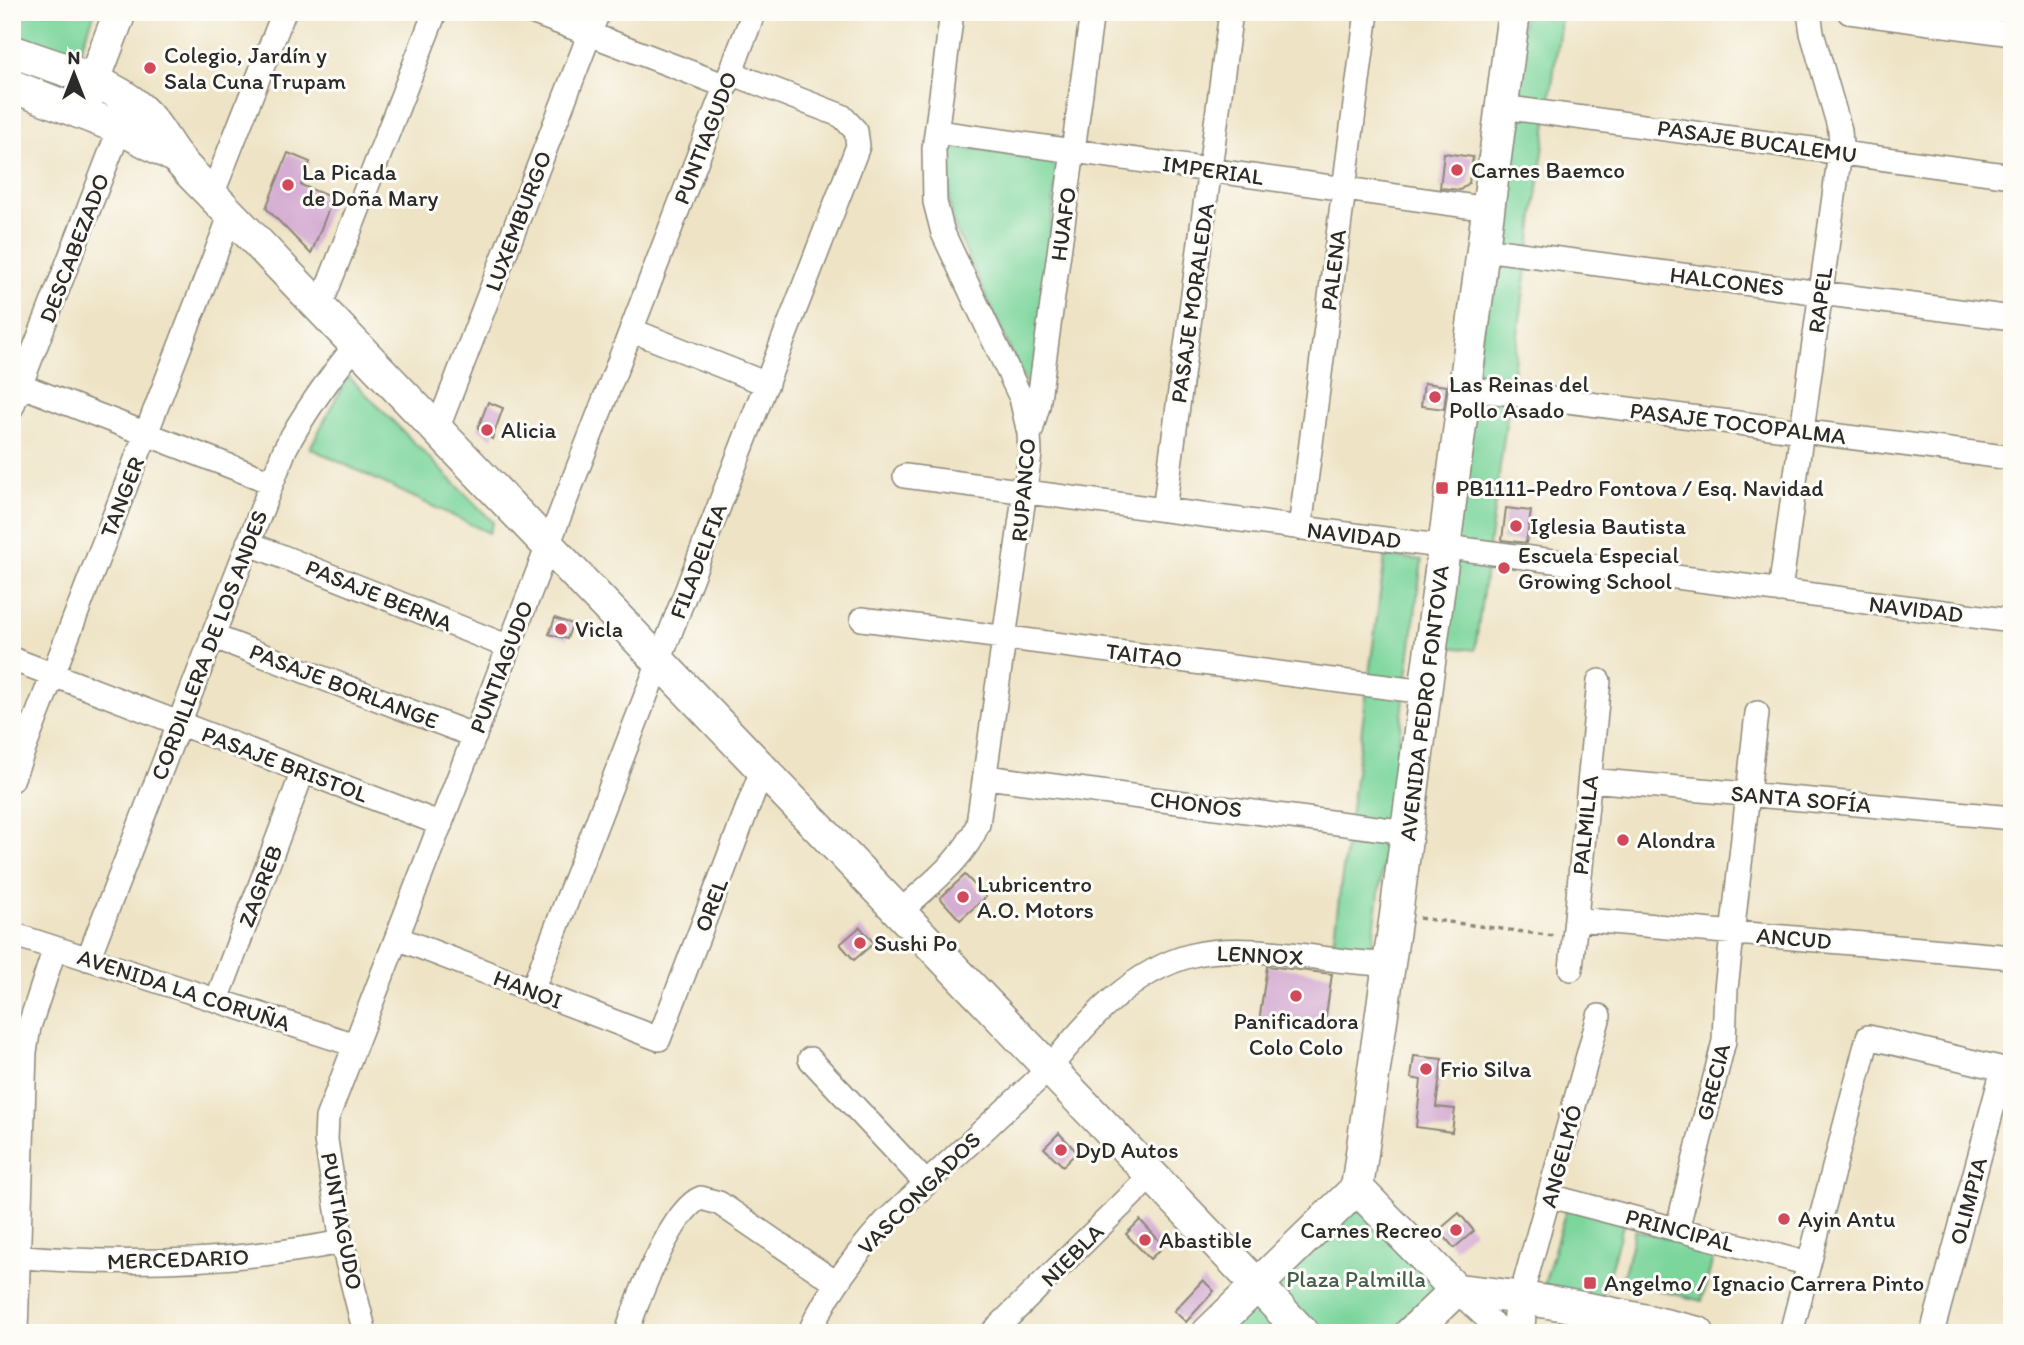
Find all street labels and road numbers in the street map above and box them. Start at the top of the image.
street label: PUNTIAGUDO [667,68,743,208]
street label: PASAJE BUCALEMU [1655,113,1859,169]
street label: LUXEMBURGO [478,147,558,295]
street label: IMPERIAL [1161,149,1266,191]
street label: DESCABEZADO [33,169,115,327]
street label: HUAFO [1044,185,1082,263]
street label: PASAJE MORALEDA [1164,201,1220,405]
street label: PALENA [1314,227,1352,312]
street label: HALCONES [1668,260,1786,302]
street label: RAPEL [1802,265,1839,335]
street label: PASAJE TOCOPALMA [1628,396,1848,450]
street label: RUPANCO [1005,437,1041,543]
street label: TANGER [94,452,150,541]
street label: FILADELFIA [663,499,733,623]
street label: CORDILLERA DE LOS ANDES [144,506,274,784]
street label: NAVIDAD [1305,515,1403,555]
street label: PASAJE BERNA [301,553,457,637]
street label: AVENIDA PEDRO FONTOVA [1393,563,1455,842]
street label: NAVIDAD [1867,589,1965,629]
street label: PUNTIAGUDO [463,597,539,737]
street label: TAITAO [1104,636,1184,674]
street label: PASAJE BORLANGE [246,637,443,735]
street label: PASAJE BRISTOL [198,719,372,809]
street label: PALMILLA [1566,773,1604,876]
street label: SANTA SOFÍA [1730,779,1873,819]
street label: CHONOS [1148,784,1244,824]
street label: ZAGREB [232,841,288,931]
street label: OREL [688,874,734,936]
street label: ANCUD [1755,921,1833,955]
street label: LENNOX [1216,939,1304,971]
street label: AVENIDA LA CORUÑA [74,942,294,1038]
street label: HANOI [490,963,566,1015]
street label: GRECIA [1690,1040,1736,1123]
street label: ANGELMÓ [1534,1101,1588,1211]
street label: VASCONGADOS [852,1126,986,1260]
street label: PUNTIAGUDO [315,1150,369,1292]
street label: OLIMPIA [1943,1154,1993,1248]
street label: PRINCIPAL [1622,1202,1738,1258]
street label: NIEBLA [1035,1217,1110,1292]
street label: MERCEDARIO [107,1243,249,1275]

